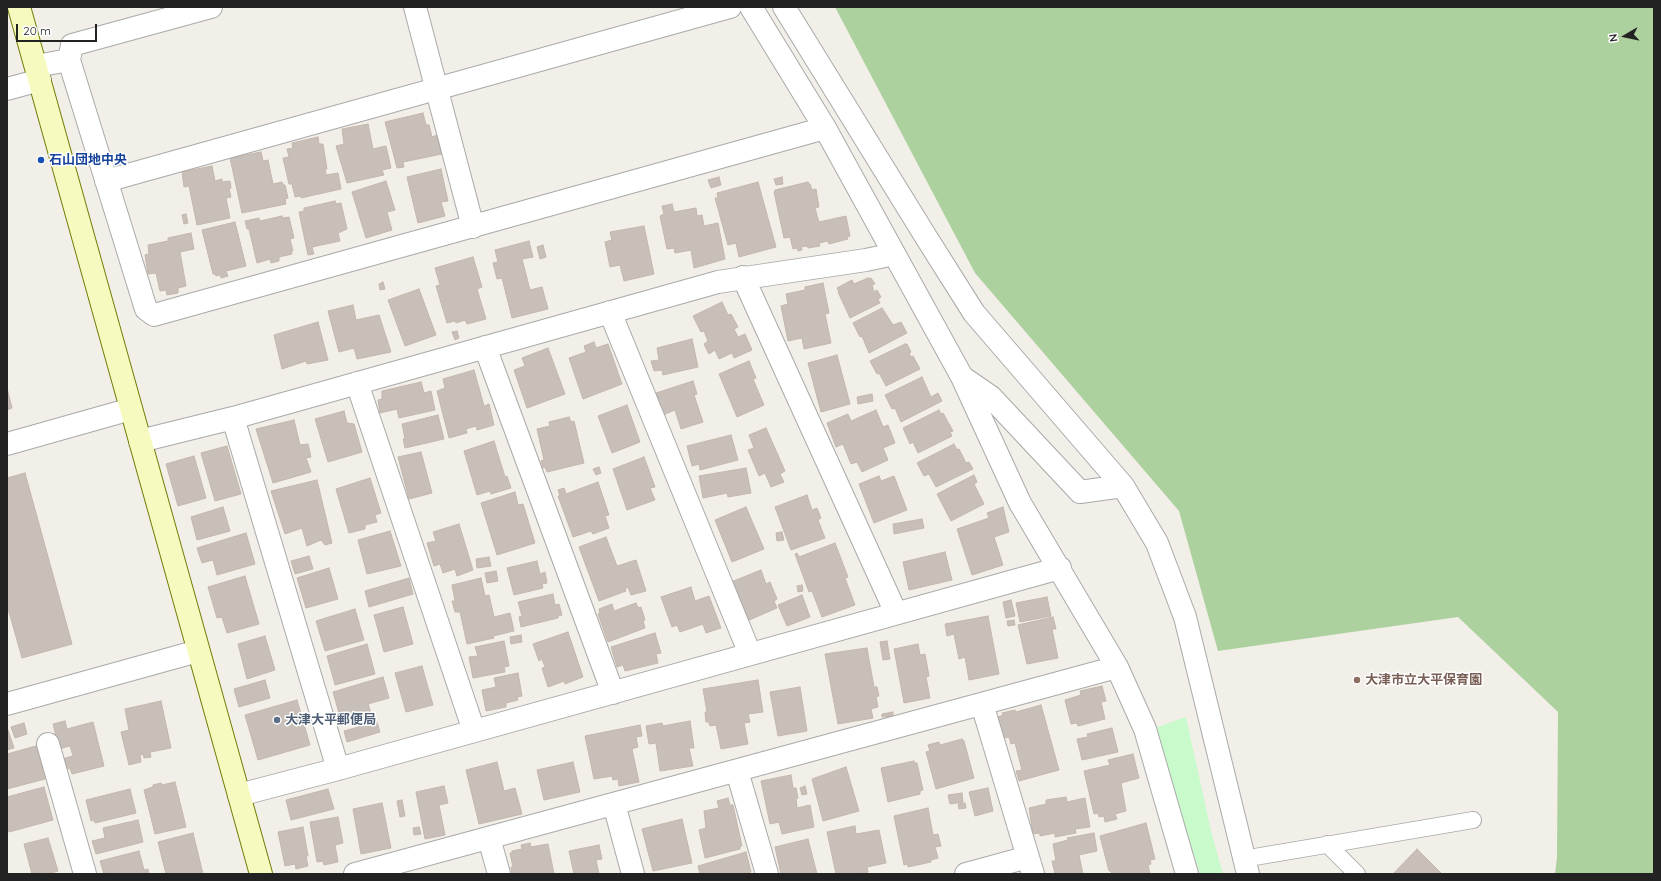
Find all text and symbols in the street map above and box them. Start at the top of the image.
scale bar [18,16,99,42]
north arrow [1605,16,1645,56]
text: 20 m [23,23,51,38]
text: N [1606,33,1621,43]
place label: 石山団地中央 [49,152,127,168]
marker: 石山団地中央 [36,155,46,165]
place label: 大津市立大平保育園 [1365,672,1482,688]
marker: 大津市立大平保育園 [1352,675,1362,685]
place label: 大津大平郵便局 [285,712,376,728]
marker: 大津大平郵便局 [272,715,282,725]

